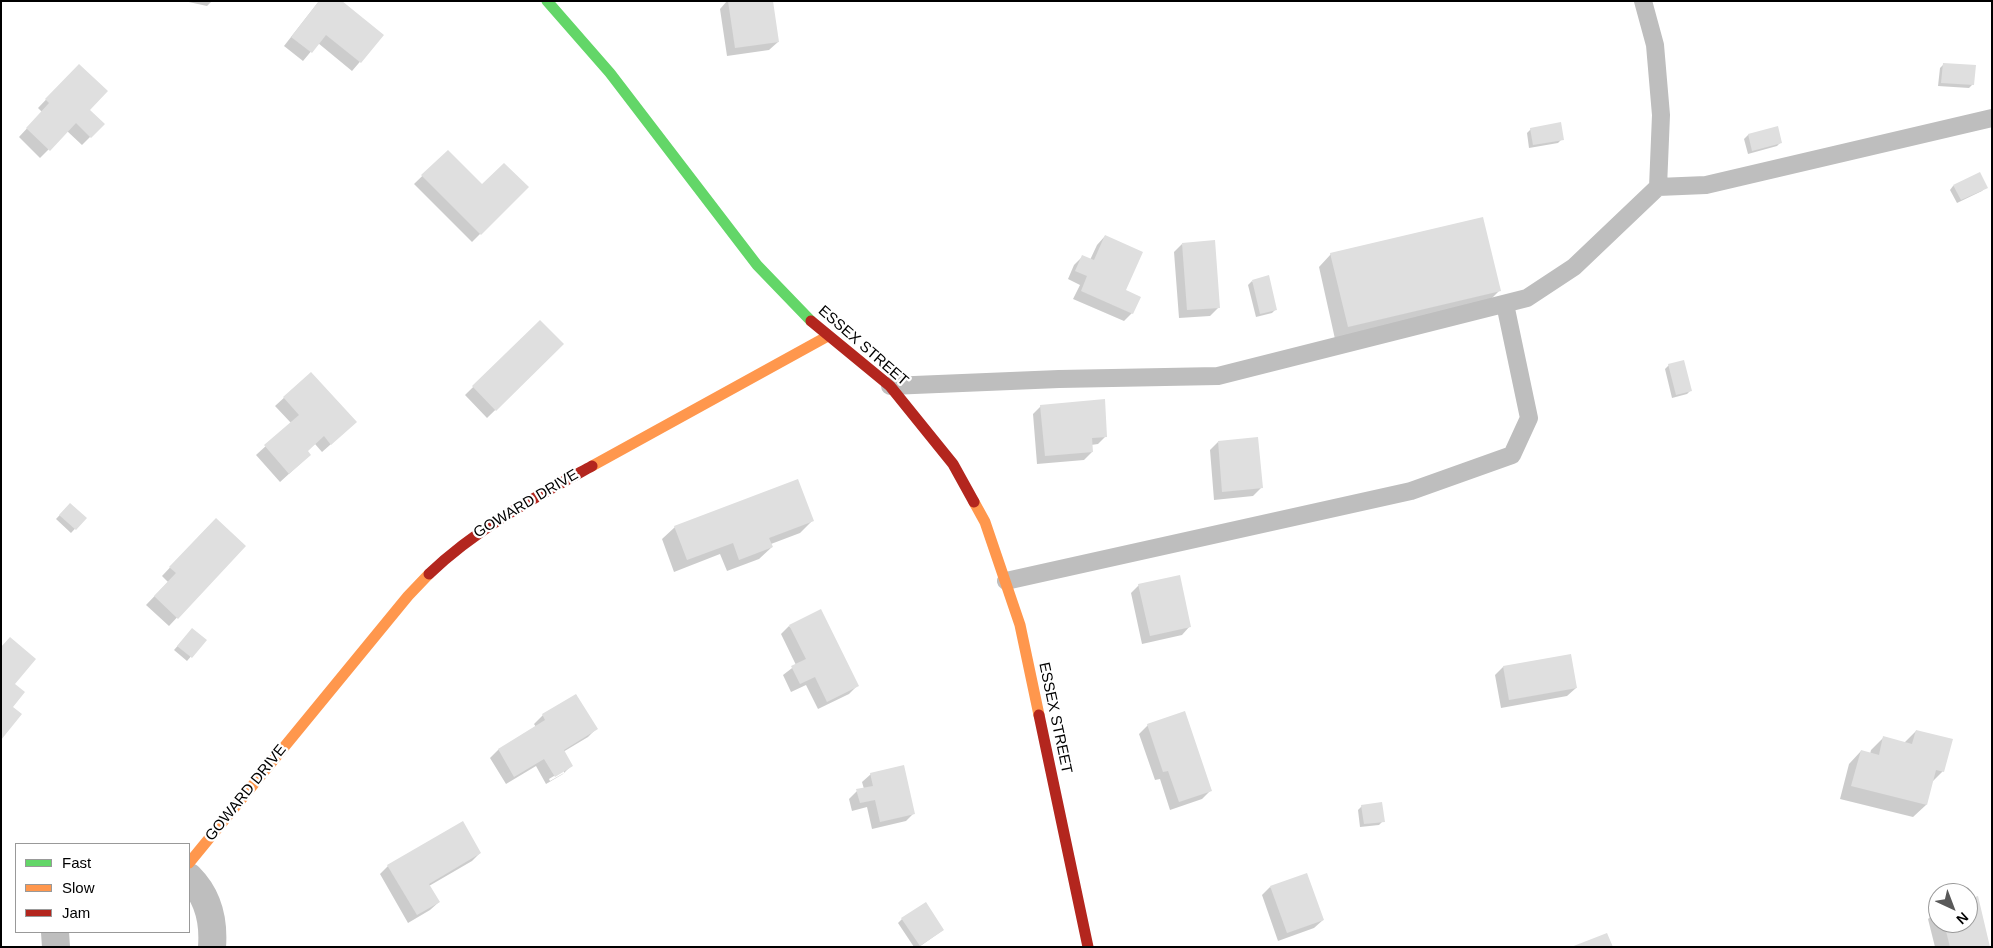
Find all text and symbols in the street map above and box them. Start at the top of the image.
street label: ESSEX STREET [814,302,912,390]
street label: GOWARD DRIVE [471,466,581,542]
street label: ESSEX STREET [1034,661,1076,775]
street label: GOWARD DRIVE [202,741,290,845]
legend [15,843,190,933]
text: Fast [62,854,91,871]
text: Slow [62,879,95,896]
north arrow [1928,883,1978,933]
text: Jam [62,904,90,921]
text: N [1953,909,1972,928]

